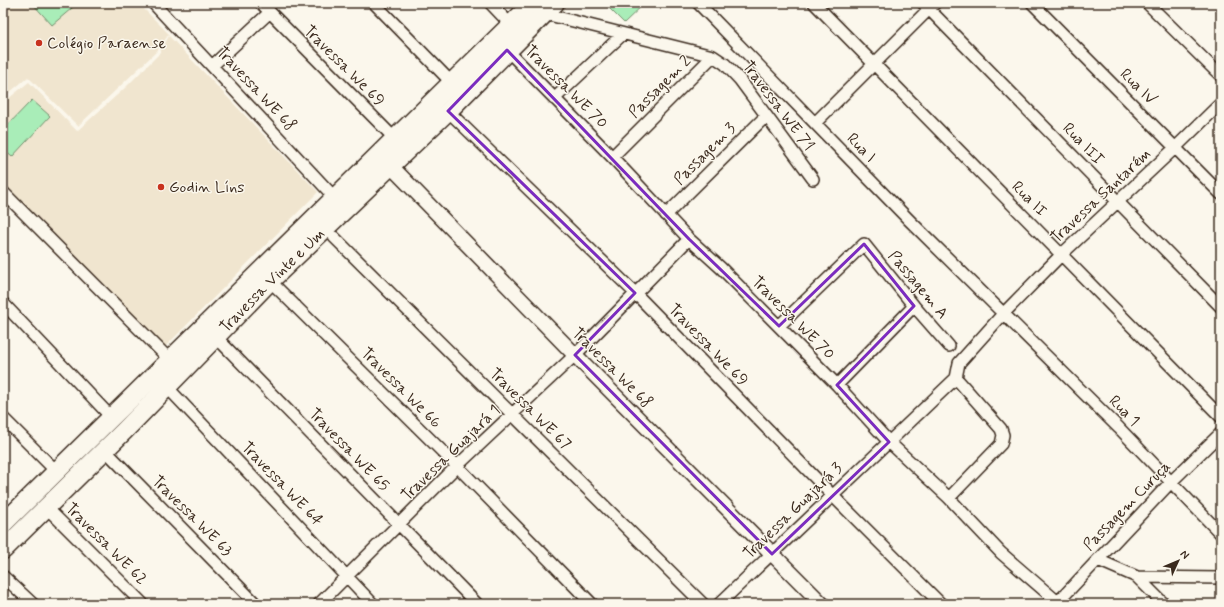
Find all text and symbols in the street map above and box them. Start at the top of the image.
street label: Travessa We 69 [299,21,389,111]
place label: Colégio Paraense [47,33,166,54]
marker: Colégio Paraense [34,38,44,48]
street label: Travessa WE 70 [520,41,612,133]
street label: Travessa WE 68 [211,42,301,136]
street label: Passagem 2 [624,51,696,123]
street label: Travessa WE 71 [737,57,819,155]
street label: Rua IV [1115,64,1161,110]
street label: Passagem 3 [669,118,741,190]
street label: Rua III [1058,118,1108,170]
street label: Rua I [842,129,880,167]
street label: Travessa Santarém [1046,144,1156,248]
place label: Godin Líns [169,177,245,198]
street label: Rua II [1007,177,1051,221]
marker: Godin Líns [156,182,166,192]
street label: Travessa Vinte e Um [215,224,329,337]
street label: Passagem A [883,246,953,324]
street label: Travessa WE 70 [747,272,839,364]
street label: Travessa We 69 [663,299,753,391]
street label: Travessa We 68 [567,323,657,413]
street label: Travessa We 66 [356,343,446,433]
street label: Travessa WE 67 [485,364,575,454]
street label: Rua 1 [1104,391,1144,431]
street label: Travessa Guajará 1 [397,400,505,506]
street label: Travessa WE 65 [304,404,394,496]
street label: Travessa WE 64 [237,437,328,531]
street label: Passagem Curuça [1079,457,1175,555]
street label: Travessa Guajará 3 [739,458,847,564]
street label: Travessa WE 63 [147,471,237,561]
street label: Travessa WE 62 [60,498,152,590]
north arrow [1158,541,1198,581]
text: N [1177,547,1192,562]

